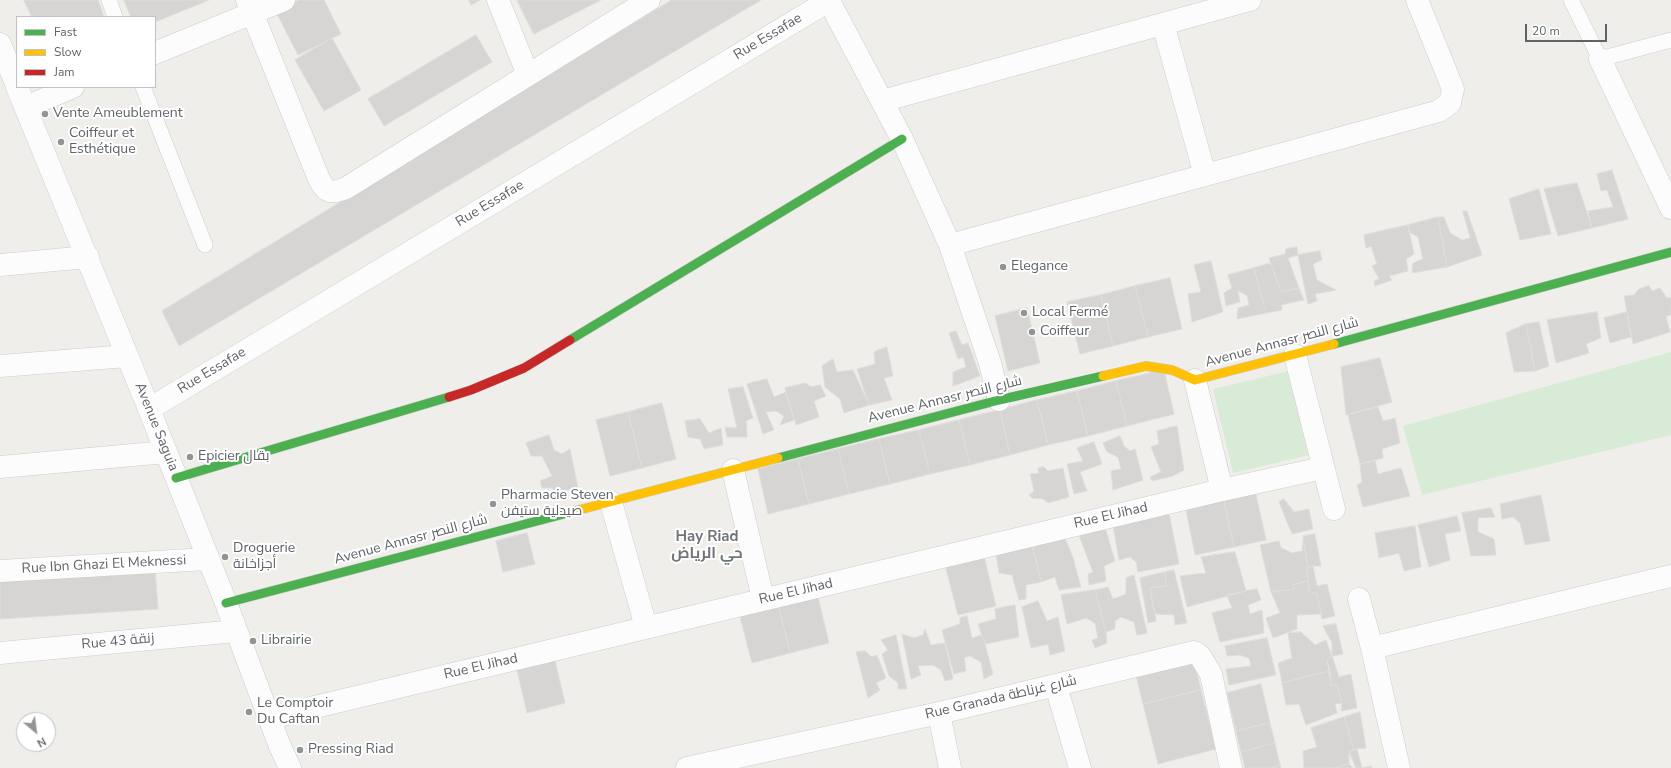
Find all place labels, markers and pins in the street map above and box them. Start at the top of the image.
place label: Vente Ameublement [53,106,183,122]
marker: Vente Ameublement [40,109,50,119]
place label: Coiffeur et Esthétique [69,126,136,158]
marker: Coiffeur et Esthétique [56,137,66,147]
place label: Elegance [1011,259,1068,275]
marker: Elegance [998,262,1008,272]
place label: Local Fermé [1032,305,1108,321]
marker: Local Fermé [1019,308,1029,318]
place label: Coiffeur [1040,324,1089,340]
marker: Coiffeur [1027,327,1037,337]
place label: Epicier بقال [198,449,269,465]
marker: Epicier بقال [185,452,195,462]
place label: Pharmacie Steven صيدلية ستيفن [501,488,614,520]
marker: Pharmacie Steven صيدلية ستيفن [488,499,498,509]
place label: Droguerie أجزاخانة [233,541,295,574]
marker: Droguerie أجزاخانة [220,552,230,562]
place label: Librairie [261,633,311,649]
marker: Librairie [248,636,258,646]
place label: Le Comptoir Du Caftan [257,696,333,728]
marker: Le Comptoir Du Caftan [244,707,254,717]
place label: Pressing Riad [308,742,394,758]
marker: Pressing Riad [295,745,305,755]

